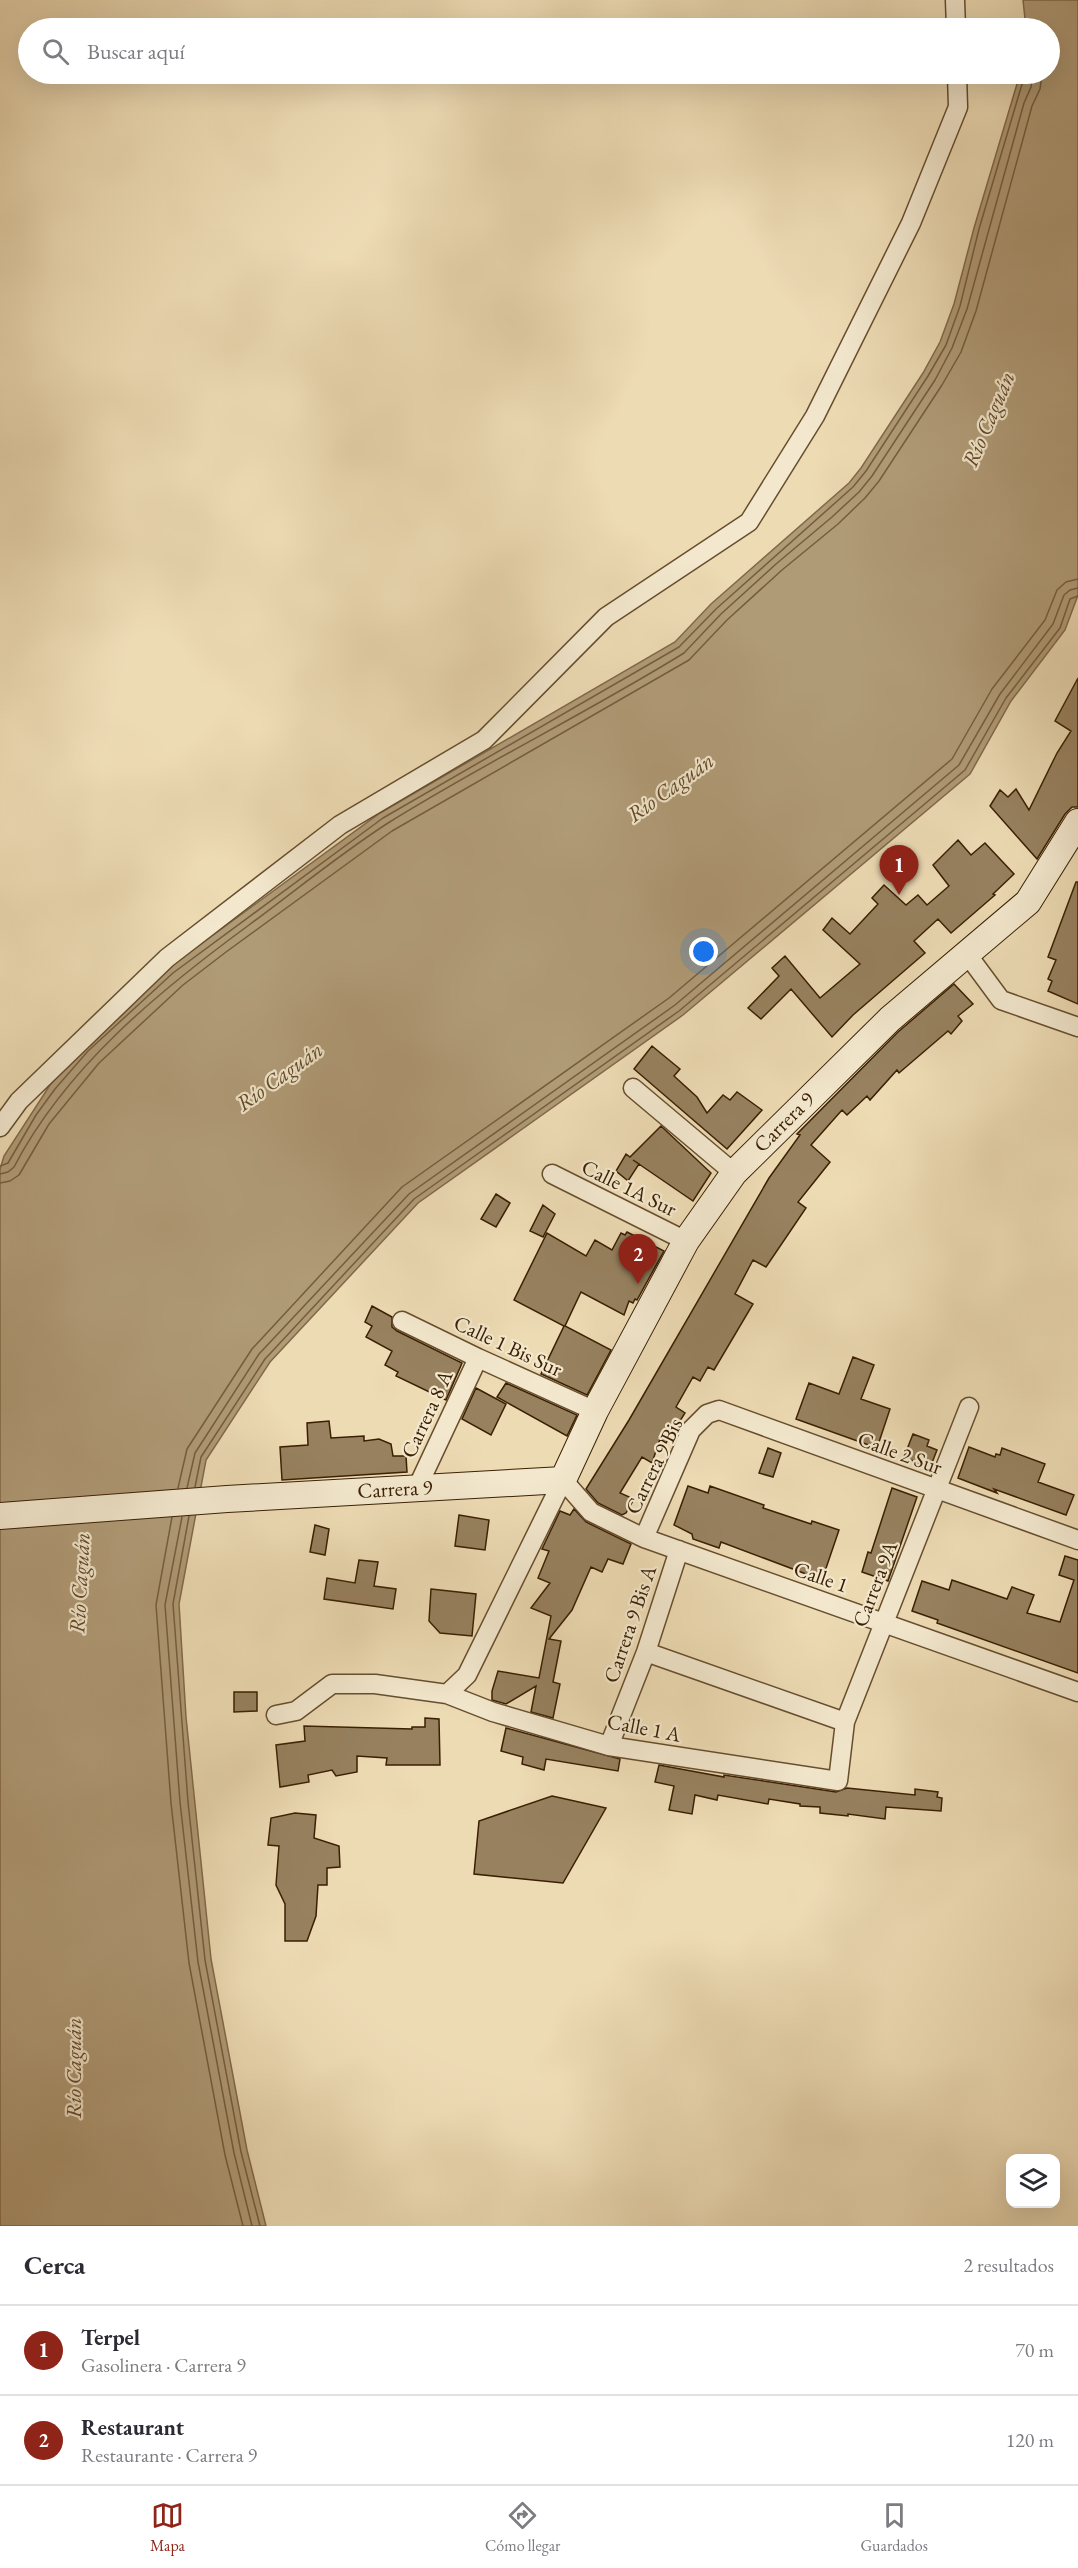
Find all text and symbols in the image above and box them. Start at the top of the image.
search box [18,18,1060,84]
icon: search [39,35,72,68]
text: Buscar aquí [87,37,185,66]
water label: Río Caguán [955,367,1022,471]
water label: Río Caguán [621,746,720,829]
pin: 1 [880,846,918,895]
your location [689,937,718,966]
water label: Río Caguán [230,1035,329,1118]
street label: Carrera 9 [748,1086,820,1158]
street label: Calle 1A Sur [577,1153,681,1222]
pin: 2 [618,1234,658,1284]
street label: Calle 1 Bis Sur [450,1309,567,1382]
street label: Carrera 8 A [394,1365,459,1462]
street label: Carrera 9 Bis [619,1413,688,1518]
street label: Calle 2 Sur [854,1425,946,1480]
street label: Carrera 9 [357,1473,433,1504]
water label: Río Caguán [62,1532,97,1634]
street label: Carrera 9A [846,1537,903,1631]
street label: Calle 1 [790,1555,852,1598]
street label: Carrera 9 Bis A [597,1561,662,1686]
street label: Calle 1 A [605,1707,684,1748]
water label: Río Caguán [59,2018,88,2118]
map controls [1006,2154,1060,2208]
button: layers [1006,2154,1060,2208]
text: Cerca [24,2248,85,2282]
text: 2 resultados [963,2252,1054,2278]
text: Terpel [81,2323,140,2352]
text: 1 [38,2337,49,2363]
text: 70 m [1015,2337,1054,2363]
text: Gasolinera · Carrera 9 [81,2352,246,2378]
text: Restaurant [81,2413,184,2442]
text: 2 [38,2427,49,2453]
text: 120 m [1006,2427,1054,2453]
text: Restaurante · Carrera 9 [81,2442,257,2468]
tab: Mapa [150,2499,185,2556]
tab: Cómo llegar [485,2499,560,2556]
tab: Guardados [860,2499,928,2556]

